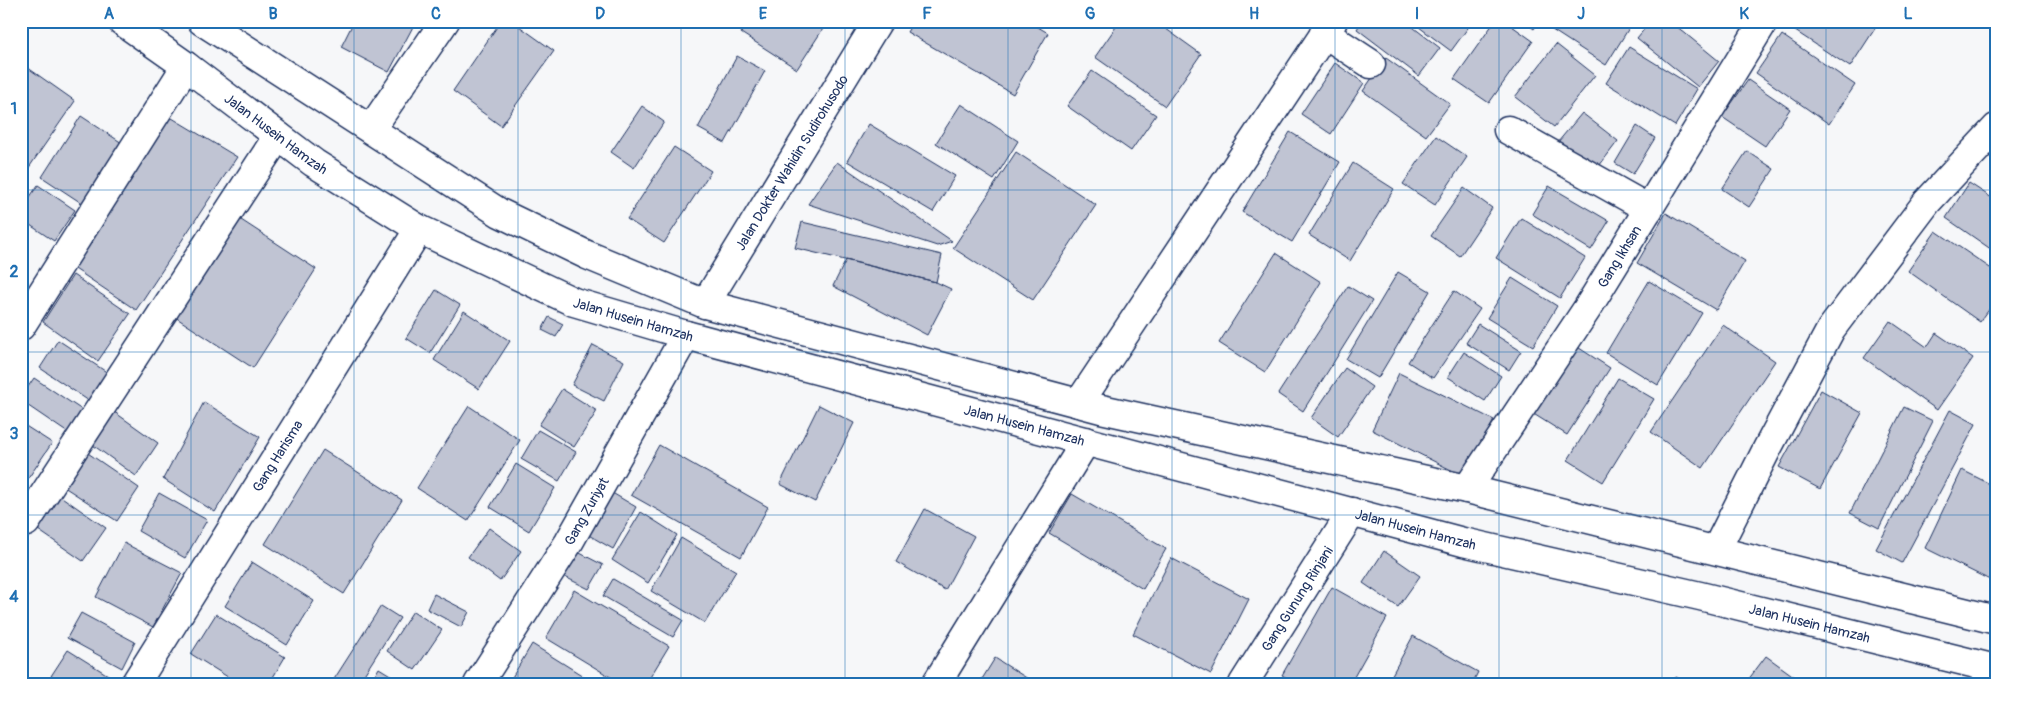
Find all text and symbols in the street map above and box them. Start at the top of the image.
text: A [104,4,115,24]
text: B [268,4,278,24]
text: C [431,4,441,24]
text: D [595,4,605,24]
text: E [759,4,768,24]
text: F [922,4,932,24]
text: G [1085,4,1096,24]
text: H [1249,4,1259,24]
text: I [1415,4,1419,24]
text: J [1577,4,1585,24]
text: K [1739,4,1749,24]
text: L [1903,4,1913,24]
street label: Jalan Dokter Wahidin Sudirohusodo [731,71,852,253]
street label: Jalan Husein Hamzah [221,90,331,178]
text: 1 [11,99,17,119]
street label: Gang Ikhsan [1594,222,1645,291]
text: 2 [10,262,19,282]
street label: Jalan Husein Hamzah [571,294,695,345]
street label: Jalan Husein Hamzah [962,401,1087,449]
street label: Gang Harisma [249,417,306,495]
text: 3 [10,424,19,444]
street label: Gang Zuriyat [560,474,612,548]
street label: Jalan Husein Hamzah [1353,505,1478,553]
street label: Gang Gunung Rinjani [1258,543,1337,654]
text: 4 [9,587,19,607]
street label: Jalan Husein Hamzah [1747,600,1872,646]

